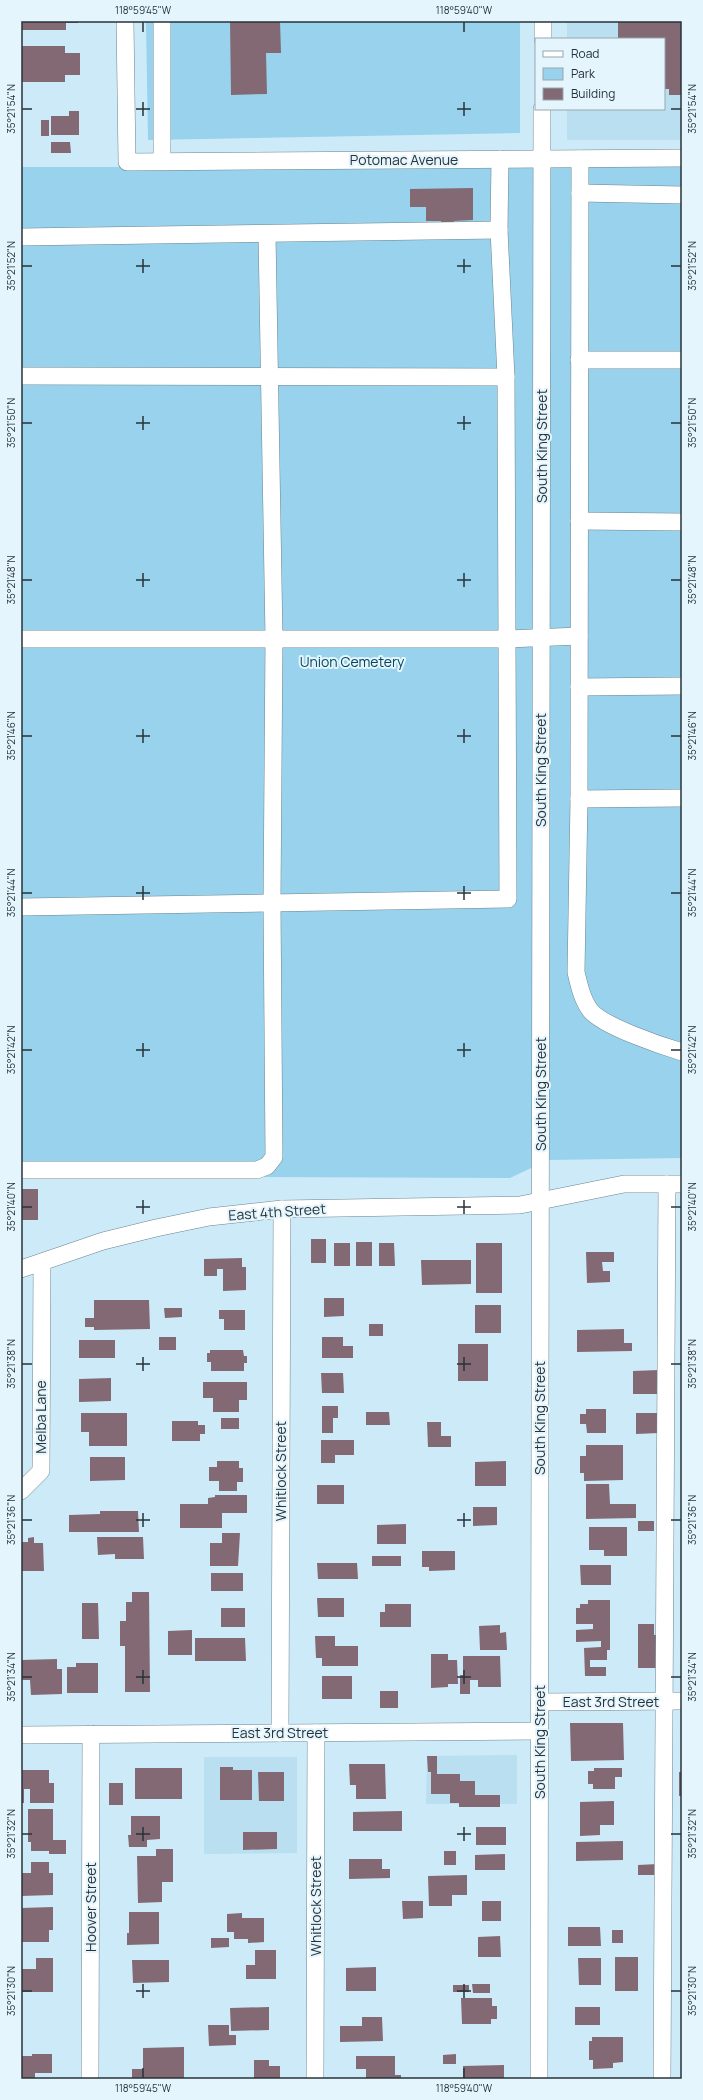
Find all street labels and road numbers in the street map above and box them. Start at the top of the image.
street label: Potomac Avenue [350,150,458,169]
street label: South King Street [532,389,551,503]
street label: South King Street [531,713,550,827]
street label: South King Street [531,1037,550,1151]
street label: East 4th Street [228,1199,327,1224]
street label: South King Street [530,1361,549,1475]
street label: Melba Lane [31,1380,50,1454]
street label: Whitlock Street [271,1420,290,1521]
street label: South King Street [530,1685,549,1799]
street label: East 3rd Street [563,1692,660,1711]
street label: East 3rd Street [232,1723,329,1742]
street label: Whitlock Street [306,1855,325,1956]
street label: Hoover Street [81,1862,100,1952]

